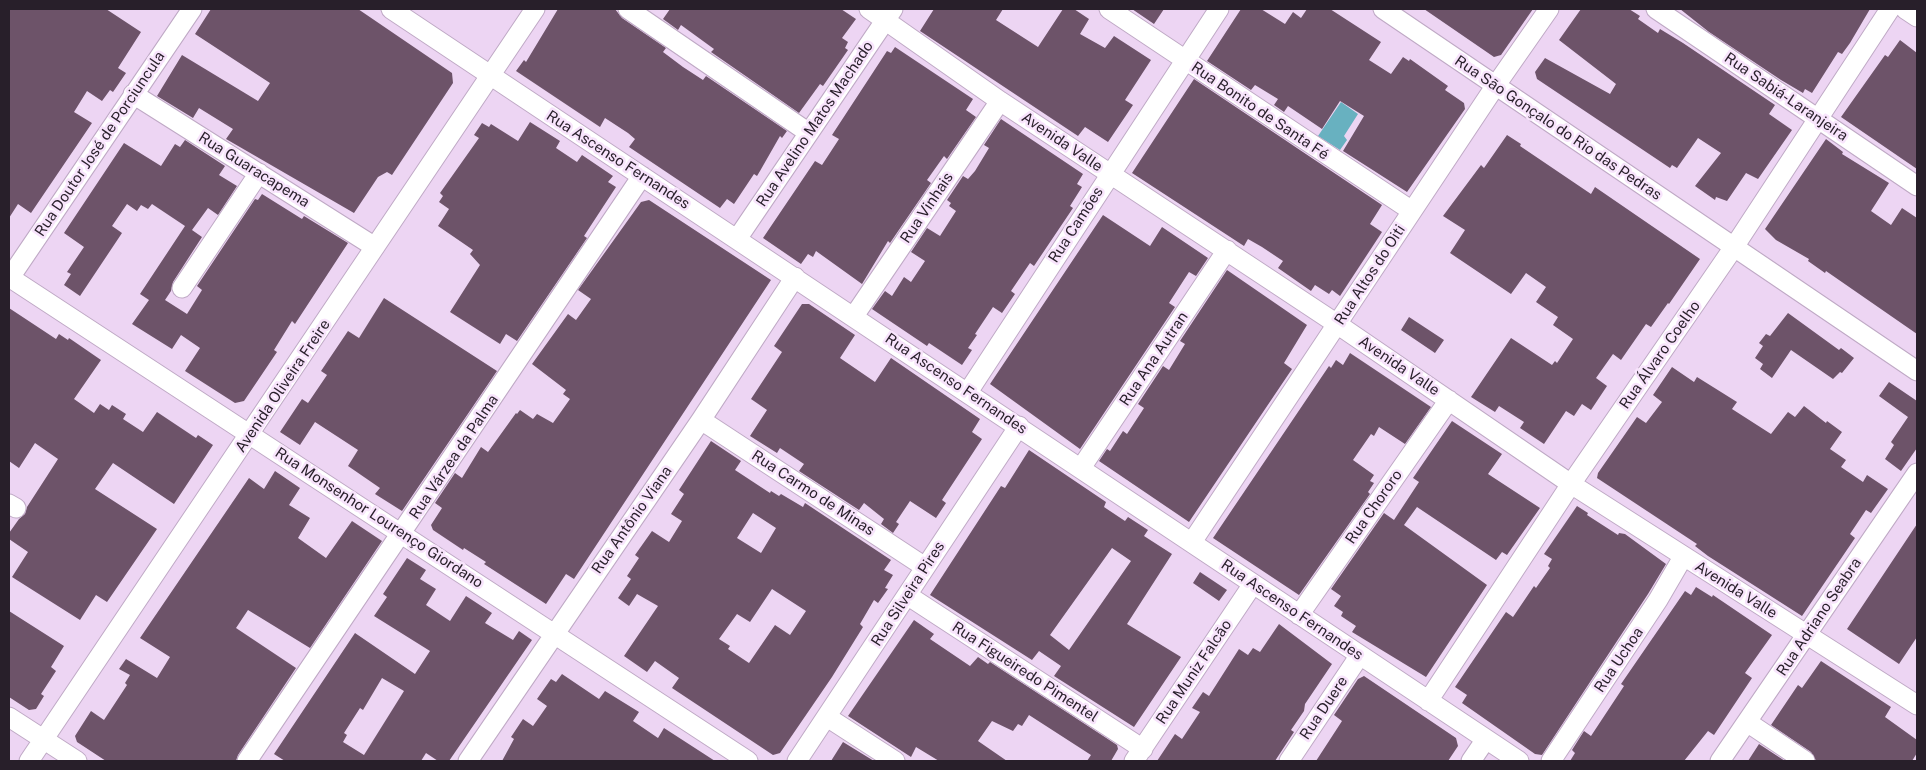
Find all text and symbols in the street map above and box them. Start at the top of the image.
street label: Rua Avelino Matos Machado [753,38,877,210]
street label: Rua Doutor José de Porciuncula [31,48,169,240]
street label: Rua Sabiá-Laranjeira [1721,49,1851,145]
street label: Rua São Gonçalo do Rio das Pedras [1451,52,1665,204]
street label: Rua Bonito de Santa Fé [1188,58,1332,164]
street label: Rua Ascenso Fernandes [543,107,693,213]
street label: Avenida Valle [1018,108,1106,176]
street label: Rua Guaracapema [195,129,313,211]
street label: Rua Vinhais [897,169,957,247]
street label: Rua Camões [1045,184,1107,266]
street label: Rua Altos do Oiti [1331,222,1409,328]
street label: Rua Álvaro Coelho [1616,297,1704,413]
street label: Rua Ana Autran [1116,309,1192,409]
street label: Avenida Oliveira Freire [232,316,334,456]
street label: Rua Ascenso Fernandes [882,330,1030,438]
street label: Avenida Valle [1355,332,1443,400]
street label: Rua Várzea da Palma [406,391,502,523]
street label: Rua Monsenhor Lourenço Giordano [272,444,486,592]
street label: Rua Carmo de Minas [748,447,878,539]
street label: Rua Antônio Viana [588,463,676,577]
street label: Rua Chororo [1342,466,1406,548]
street label: Rua Silveira Pires [867,538,949,650]
street label: Rua Adriano Seabra [1773,555,1865,679]
street label: Rua Ascenso Fernandes [1218,556,1366,664]
street label: Avenida Valle [1692,558,1780,622]
street label: Rua Muniz Falcão [1152,616,1236,728]
street label: Rua Figueiredo Pimentel [949,618,1101,726]
street label: Rua Uchoa [1591,624,1647,696]
street label: Rua Duere [1296,673,1352,743]

